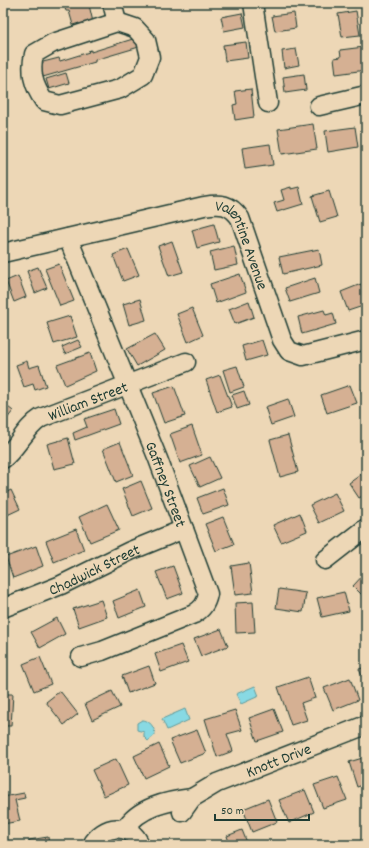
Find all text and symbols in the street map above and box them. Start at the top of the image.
street label: Valentine Avenue [215,195,273,293]
street label: William Street [45,377,132,428]
street label: Gaffney Street [138,438,191,531]
street label: Chadwick Street [46,539,144,603]
street label: Knott Drive [243,738,315,785]
scale bar [215,796,309,822]
text: 50 m [221,803,244,820]

